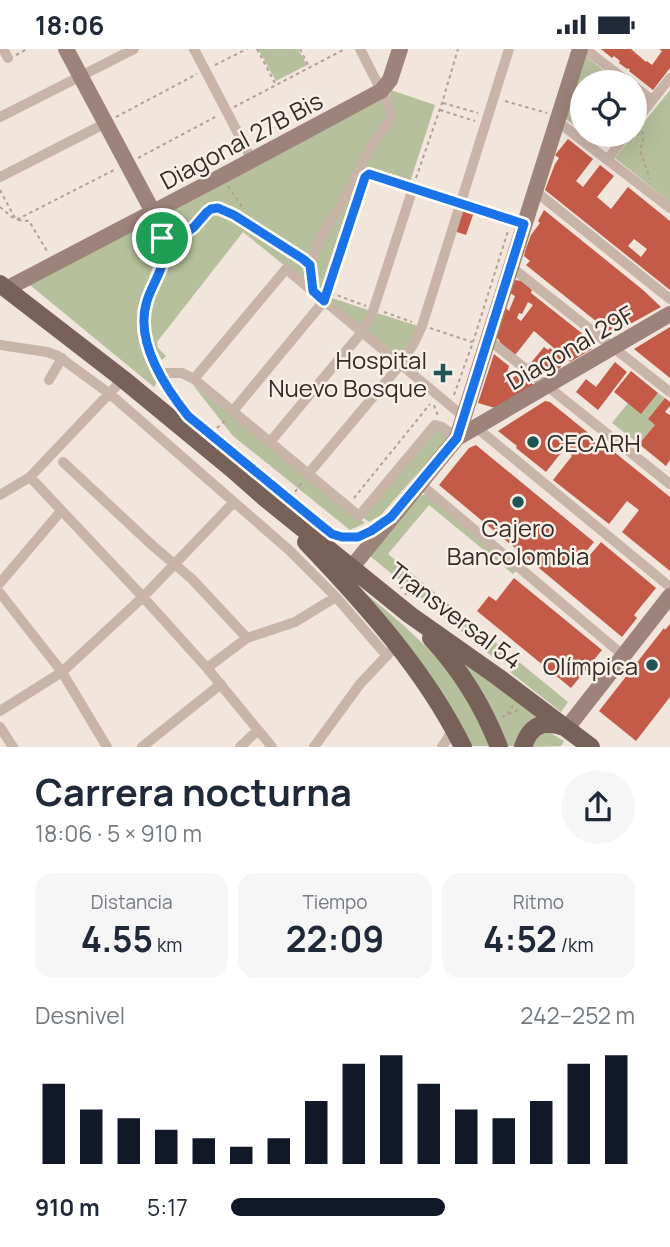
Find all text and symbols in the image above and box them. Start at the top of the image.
text: 18:06 [35,7,105,43]
map controls [570,70,647,147]
button: locate [570,70,647,147]
street label: Diagonal 27B Bis [154,83,328,197]
pin [132,208,192,268]
icon: arrive [143,219,181,257]
street label: Diagonal 29F [500,297,640,397]
place label: Hospital Nuevo Bosque [268,343,427,404]
marker: Hospital Nuevo Bosque [433,363,453,383]
place label: CECARH [547,426,641,459]
marker: CECARH [525,434,541,450]
marker: Cajero Bancolombia [510,494,526,510]
place label: Cajero Bancolombia [447,511,589,572]
street label: Transversal 54 [382,554,530,676]
place label: Olímpica [543,649,638,682]
marker: Olímpica [644,657,660,673]
text: Carrera nocturna [35,765,352,817]
button: share [561,770,635,844]
text: 18:06 · 5 × 910 m [35,817,202,849]
text: Distancia [91,889,173,915]
text: Tiempo [302,889,368,915]
text: Ritmo [513,889,564,915]
text: 4.55 [81,915,153,963]
text: 22:09 [286,915,384,963]
text: 4:52 [483,915,557,963]
text: km [153,932,182,958]
text: /km [557,932,594,958]
text: Desnivel [35,999,125,1031]
text: 242–252 m [520,999,635,1031]
text: 910 m [35,1191,100,1223]
text: 5:17 [147,1191,188,1223]

